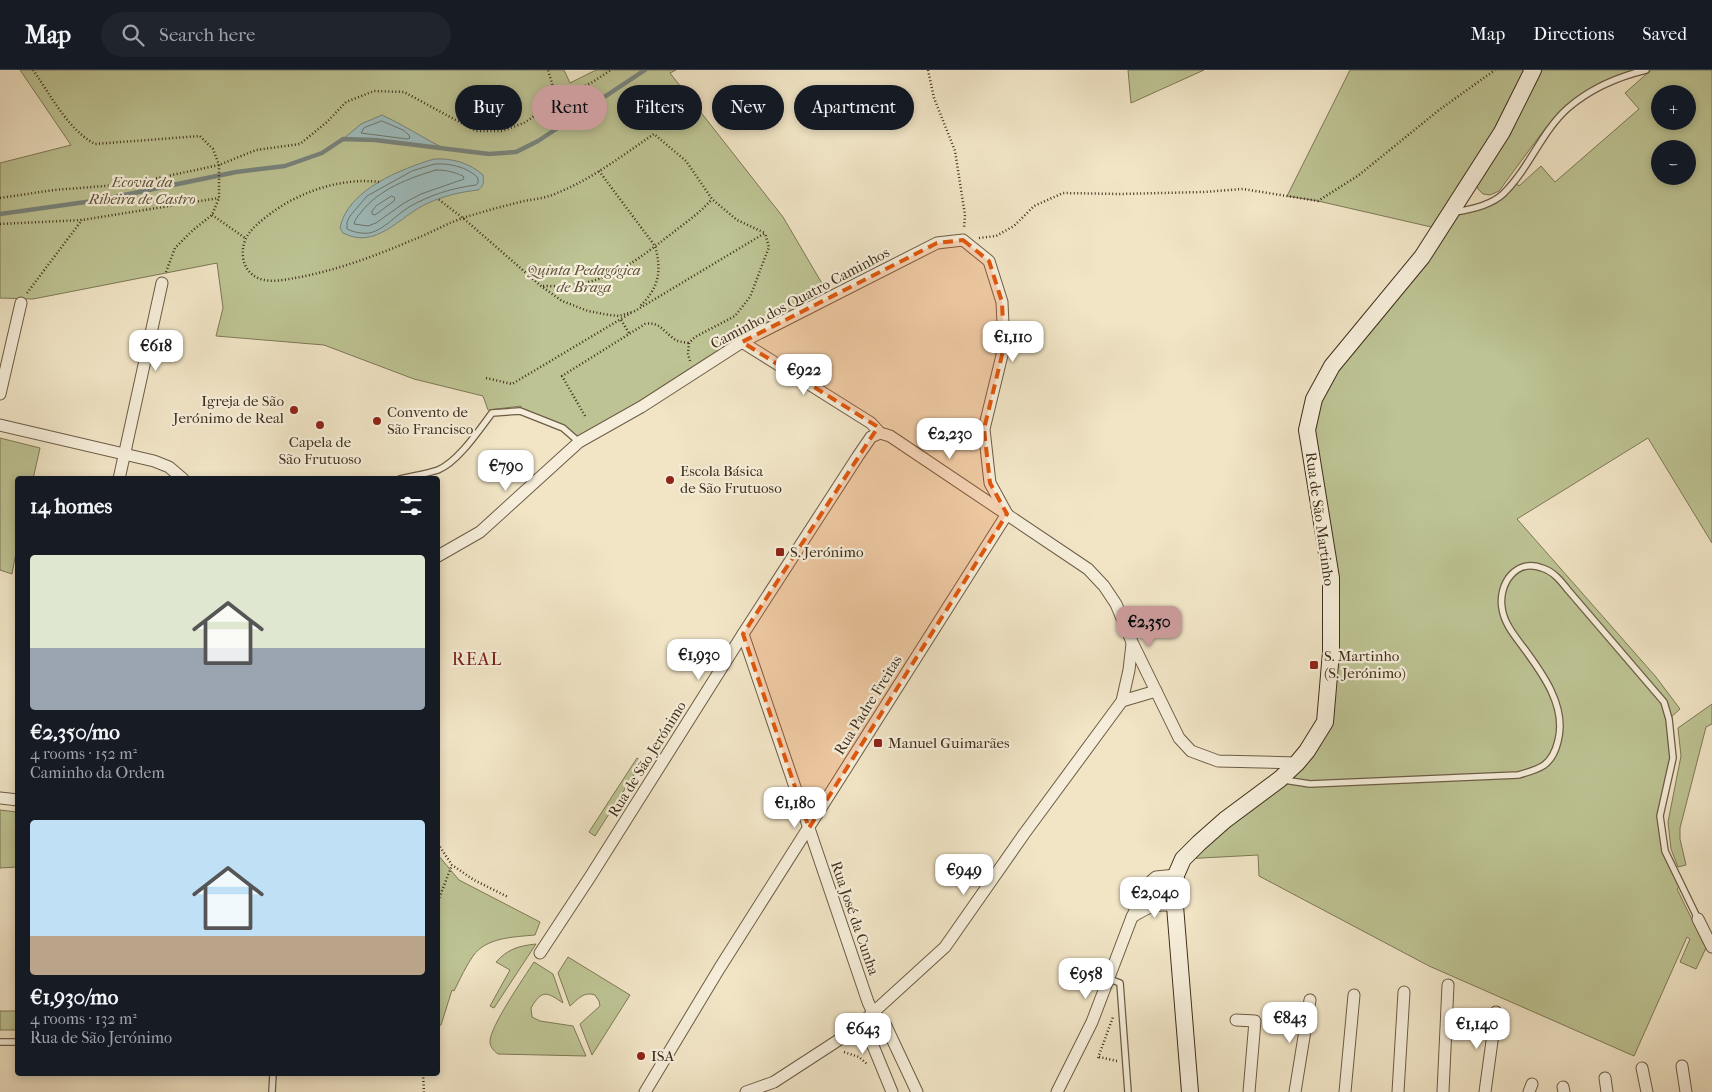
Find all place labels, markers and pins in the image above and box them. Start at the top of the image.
pin: €1,110 [972,320,1054,363]
pin: €618 [126,330,186,372]
pin: €922 [774,354,834,396]
place label: Igreja de São Jerónimo de Real [172,392,284,427]
place label: Convento de São Francisco [387,403,474,438]
marker: Igreja de São Jerónimo de Real [288,404,300,416]
marker: Convento de São Francisco [371,415,383,427]
pin: €2,230 [909,418,991,460]
marker: Capela de São Frutuoso [314,419,326,431]
place label: Capela de São Frutuoso [279,433,362,468]
pin: €790 [476,450,536,492]
place label: Escola Básica de São Frutuoso [680,462,782,497]
marker: Escola Básica de São Frutuoso [664,474,676,486]
place label: S. Jerónimo [790,543,864,561]
marker: S. Jerónimo [774,546,786,558]
pin: €2,350 [1108,606,1190,648]
pin: €1,930 [658,638,740,681]
place label: S. Martinho (S. Jerónimo) [1324,647,1406,682]
marker: S. Martinho (S. Jerónimo) [1308,659,1320,671]
place label: Manuel Guimarães [888,734,1010,752]
marker: Manuel Guimarães [872,737,884,749]
pin: €1,180 [754,786,836,829]
pin: €949 [934,854,994,896]
pin: €2,040 [1114,876,1196,919]
pin: €958 [1056,958,1116,1000]
pin: €843 [1260,1002,1320,1044]
pin: €1,140 [1436,1008,1518,1050]
pin: €643 [833,1012,893,1055]
place label: ISA [651,1047,675,1065]
marker: ISA [635,1050,647,1062]

